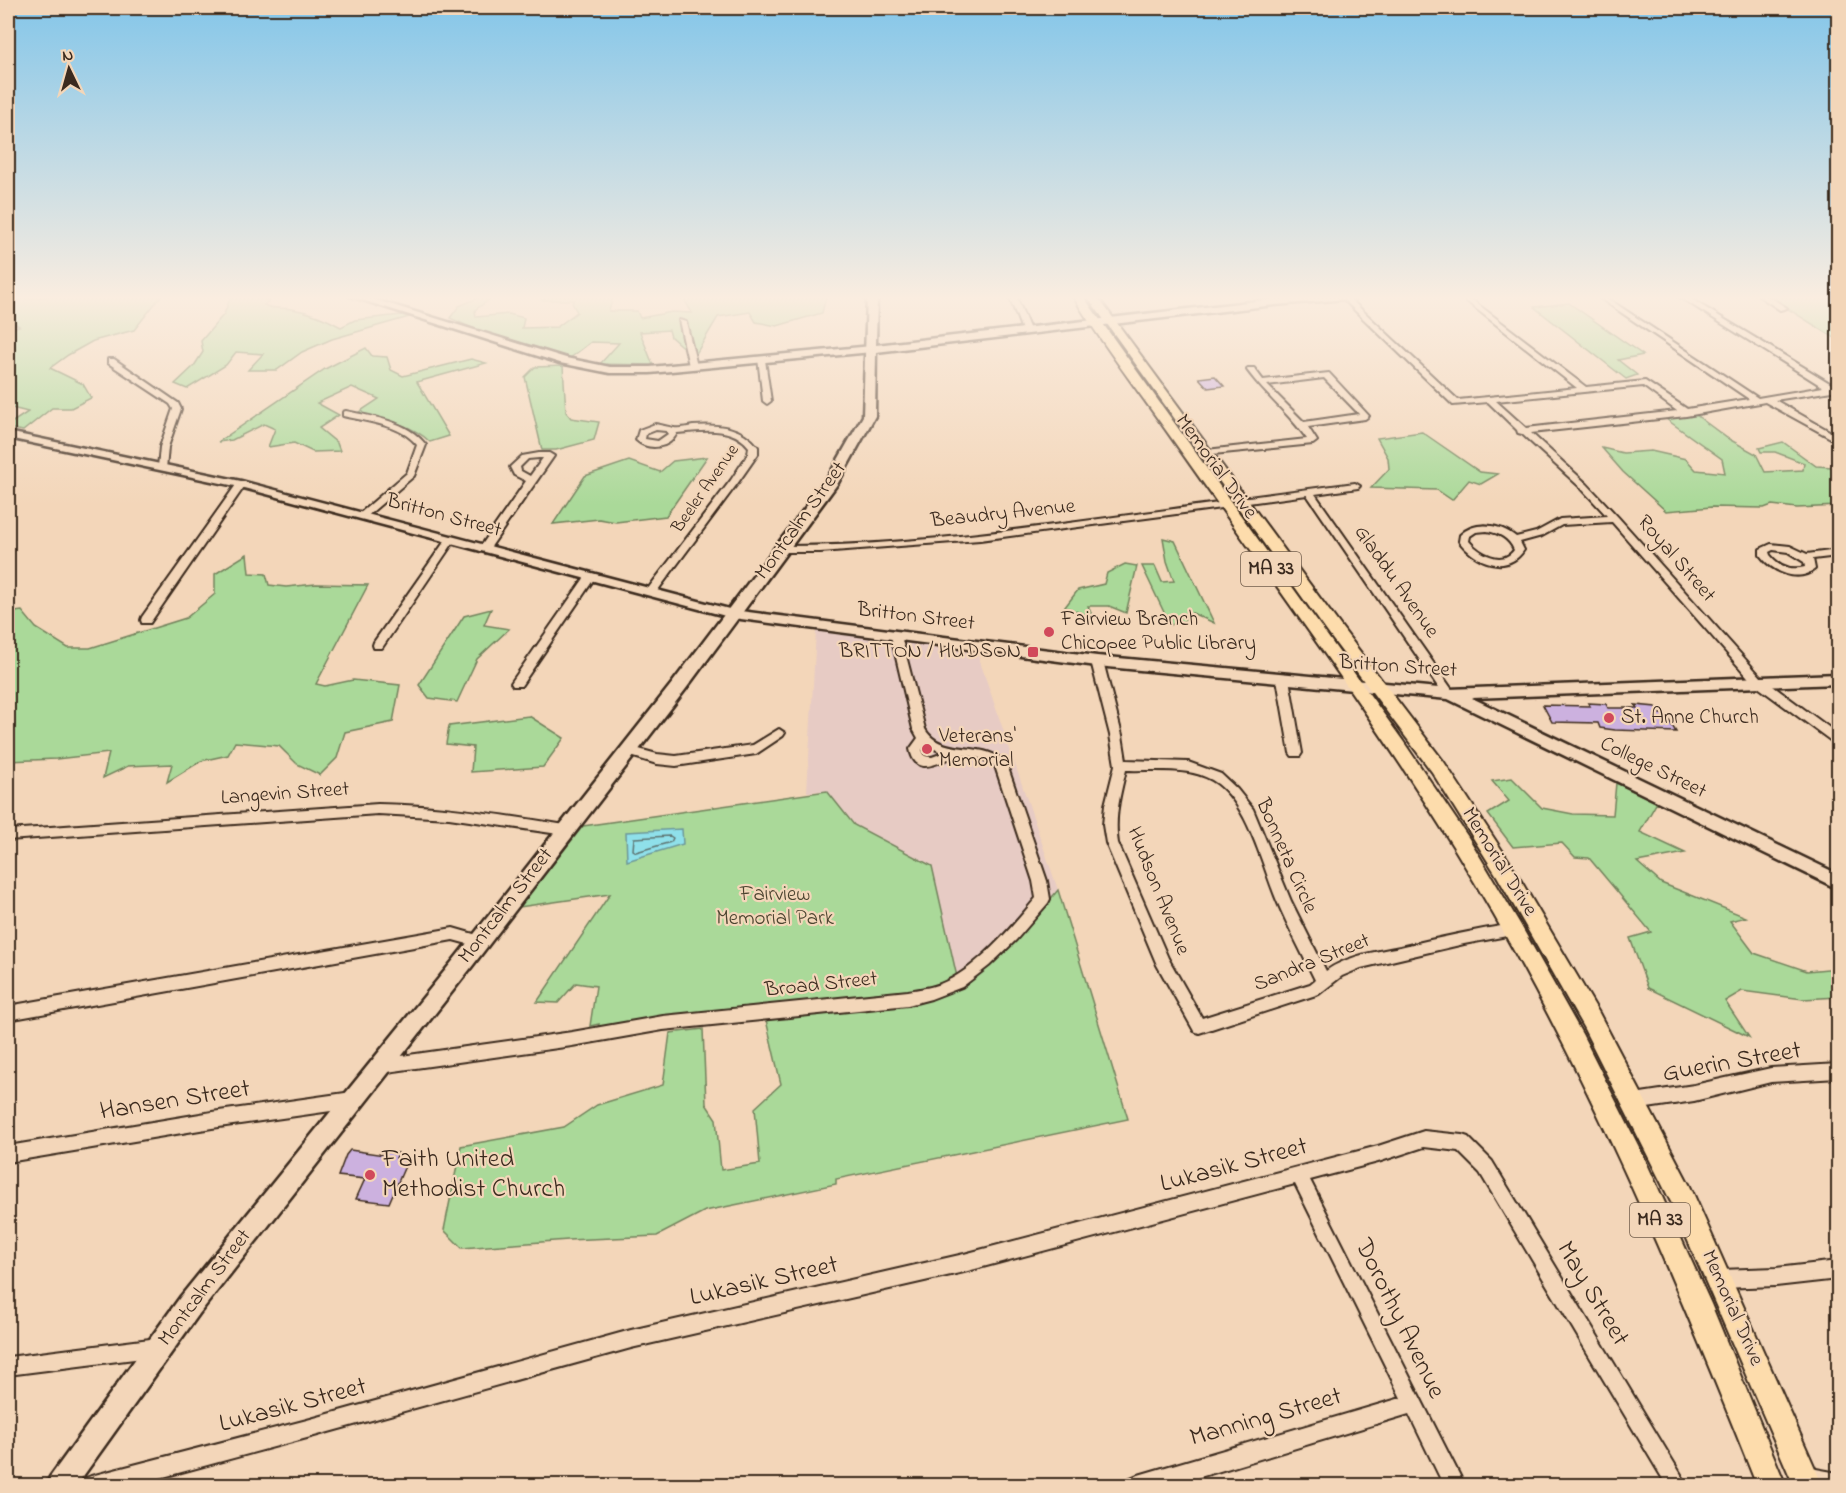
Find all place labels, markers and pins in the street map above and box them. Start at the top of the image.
place label: Fairview Branch Chicopee Public Library [1060,605,1256,661]
marker: Fairview Branch Chicopee Public Library [1042,625,1056,639]
place label: BRITTON / HUDSON [838,637,1021,667]
marker: BRITTON / HUDSON [1026,645,1040,659]
place label: St. Anne Church [1621,703,1759,733]
marker: St. Anne Church [1602,711,1616,725]
place label: Veterans' Memorial [938,722,1016,776]
marker: Veterans' Memorial [920,742,934,756]
place label: Faith United Methodist Church [381,1141,565,1209]
marker: Faith United Methodist Church [363,1168,377,1182]

